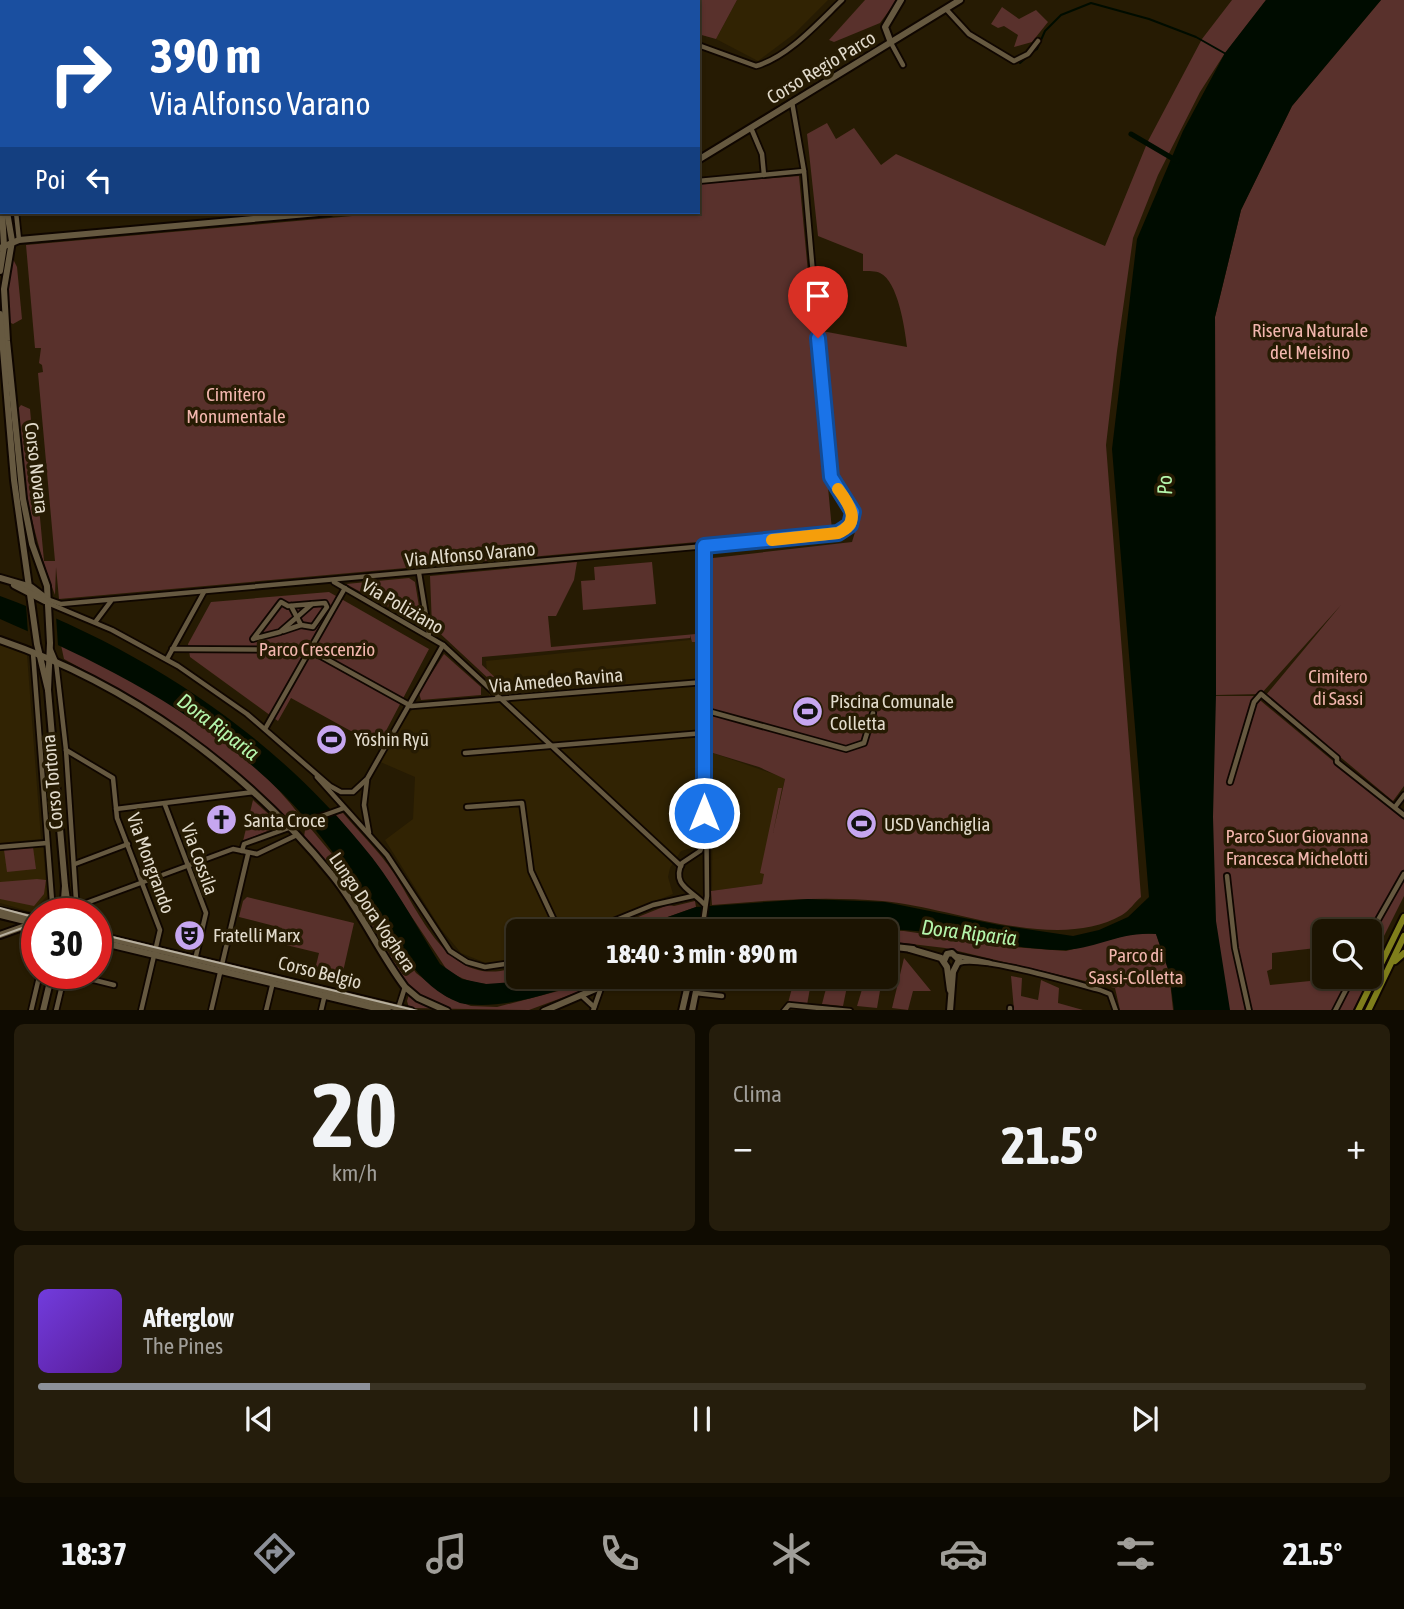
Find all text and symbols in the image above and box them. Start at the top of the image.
street label: Corso Regio Parco [763,26,879,108]
text: 390 m [150,27,261,83]
icon: right [35,28,126,119]
text: Via Alfonso Varano [150,85,370,122]
icon: left [80,161,118,199]
text: Poi [35,165,66,195]
pin [788,266,848,338]
icon: arrive [799,277,837,315]
park label: Riserva Naturale del Meisino [1252,319,1368,363]
park label: Cimitero Monumentale [186,383,286,427]
street label: Corso Novara [20,421,54,515]
water label: Po [1152,475,1176,495]
street label: Via Alfonso Varano [404,537,536,571]
street label: Via Poliziano [358,574,448,638]
park label: Parco Crescenzio [259,638,375,660]
street label: Via Amedeo Ravina [488,663,624,697]
park label: Cimitero di Sassi [1308,665,1368,709]
water label: Dora Riparia [173,688,264,765]
place label: Piscina Comunale Colletta [830,690,954,734]
sports icon: Piscina Comunale Colletta [790,695,824,729]
sports icon: Yōshin Ryū [314,722,348,756]
place label: Yōshin Ryū [354,728,429,750]
street label: Corso Tortona [37,734,67,830]
position arrow [667,776,741,850]
church icon: Santa Croce [204,803,238,837]
sports icon: USD Vanchiglia [844,807,878,841]
place label: Santa Croce [244,809,326,831]
street label: Via Mongrando [123,810,179,916]
place label: USD Vanchiglia [884,813,990,835]
street label: Via Cossila [177,820,223,898]
park label: Parco Suor Giovanna Francesca Michelotti [1225,825,1369,869]
street label: Lungo Dora Voghera [325,848,421,976]
speed limit sign: 30 [21,898,112,989]
water label: Dora Riparia [920,914,1018,950]
theatre icon: Fratelli Marx [173,918,207,952]
map controls [1312,919,1382,989]
button: search [1312,919,1382,989]
place label: Fratelli Marx [213,924,300,946]
text: 18:40 · 3 min · 890 m [607,939,797,969]
park label: Parco di Sassi-Colletta [1088,944,1184,988]
street label: Corso Belgio [276,951,364,993]
text: 20 [312,1062,397,1166]
text: Clima [733,1081,782,1107]
text: 21.5° [1001,1115,1098,1175]
text: − [733,1124,753,1167]
text: + [1346,1124,1366,1167]
text: km/h [332,1160,377,1186]
text: Afterglow [143,1303,234,1333]
text: The Pines [143,1333,223,1359]
icon: previous [240,1400,278,1438]
icon: pause [683,1400,721,1438]
icon: next [1126,1400,1164,1438]
icon: directions [250,1529,299,1578]
icon: music [422,1529,471,1578]
icon: phone [595,1529,644,1578]
icon: climate [767,1529,816,1578]
icon: car [939,1529,988,1578]
icon: filters [1111,1529,1160,1578]
text: 18:37 [62,1535,127,1572]
text: 21.5° [1283,1535,1342,1572]

